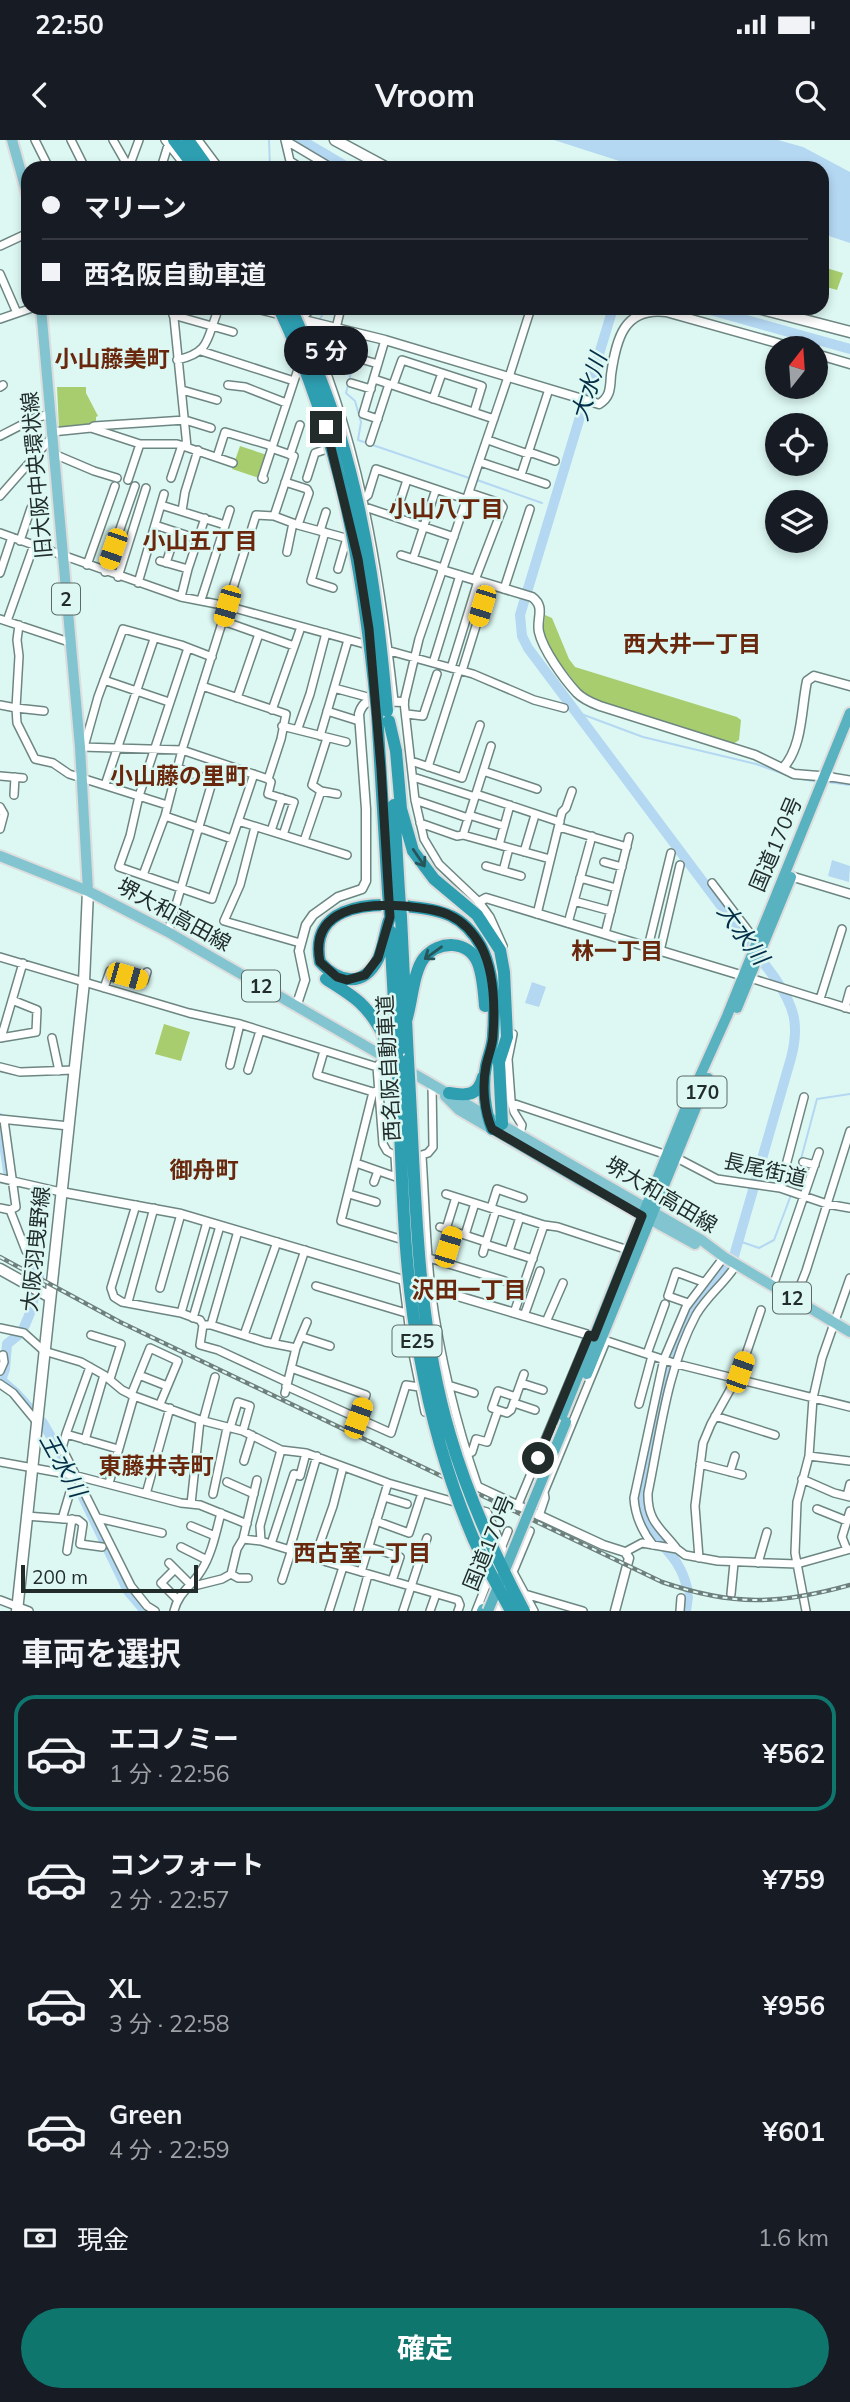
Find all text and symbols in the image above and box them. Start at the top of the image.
text: 22:50 [35,8,104,41]
text: Vroom [375,75,475,115]
icon: back [21,76,59,114]
icon: search [791,76,829,114]
text: マリーン [84,191,187,224]
text: 西名阪自動車道 [84,258,266,291]
callout: 5 分 [284,326,368,374]
text: 5 分 [304,336,348,365]
north arrow [765,336,828,399]
map controls [765,336,828,553]
district label: 小山藤美町 [55,344,170,373]
water label: 大水川 [565,347,613,424]
street label: 旧大阪中央環状線 [16,390,56,560]
route end [310,411,342,443]
button: locate [765,413,828,476]
button: layers [765,490,828,553]
district label: 小山八丁目 [389,494,504,523]
car [97,526,130,572]
district label: 小山五丁目 [143,526,258,555]
car [212,583,243,629]
car [466,583,499,629]
road number: 2 [52,584,80,614]
district label: 西大井一丁目 [623,629,761,658]
district label: 小山藤の里町 [110,761,248,790]
street label: 国道170号 [743,792,807,895]
one-way arrow [412,848,426,867]
street label: 堺大和高田線 [113,872,236,956]
water label: 大水川 [711,897,777,973]
district label: 林一丁目 [571,936,663,965]
one-way arrow [424,946,443,960]
car [104,960,151,992]
road number: 12 [242,971,280,1002]
street label: 西名阪自動車道 [371,994,405,1142]
road number: 170 [678,1076,726,1108]
street label: 長尾街道 [721,1147,809,1191]
street label: 堺大和高田線 [601,1151,722,1238]
district label: 御舟町 [170,1155,239,1184]
street label: 大阪羽曳野線 [15,1185,55,1313]
car [432,1224,465,1270]
district label: 沢田一丁目 [412,1275,527,1304]
road number: 12 [773,1282,811,1314]
road number: E25 [392,1326,442,1357]
car [724,1349,757,1395]
car [341,1395,376,1441]
water label: 王水川 [34,1428,94,1505]
route start [522,1442,554,1474]
district label: 東藤井寺町 [99,1451,214,1480]
street label: 国道170号 [457,1491,519,1594]
district label: 西古室一丁目 [293,1538,431,1567]
scale bar [21,1562,198,1594]
text: 200 m [32,1565,88,1589]
text: 車両を選択 [21,1633,181,1673]
icon: car [25,1722,88,1785]
text: エコノミー [109,1722,239,1755]
text: ¥562 [763,1737,825,1770]
text: 1 分 · 22:56 [109,1759,230,1788]
icon: car [25,1848,88,1911]
text: コンフォート [109,1848,264,1881]
text: ¥759 [763,1863,825,1896]
text: 2 分 · 22:57 [109,1885,230,1914]
text: XL [109,1972,141,2005]
icon: car [25,1974,88,2037]
text: ¥956 [763,1989,825,2022]
text: 3 分 · 22:58 [109,2009,230,2038]
text: Green [109,2098,182,2131]
icon: car [25,2100,88,2163]
text: ¥601 [763,2115,825,2148]
text: 4 分 · 22:59 [109,2135,230,2164]
icon: cash [21,2219,59,2257]
text: 現金 [77,2223,129,2256]
text: 1.6 km [758,2223,829,2252]
button: 確定 [21,2308,829,2388]

